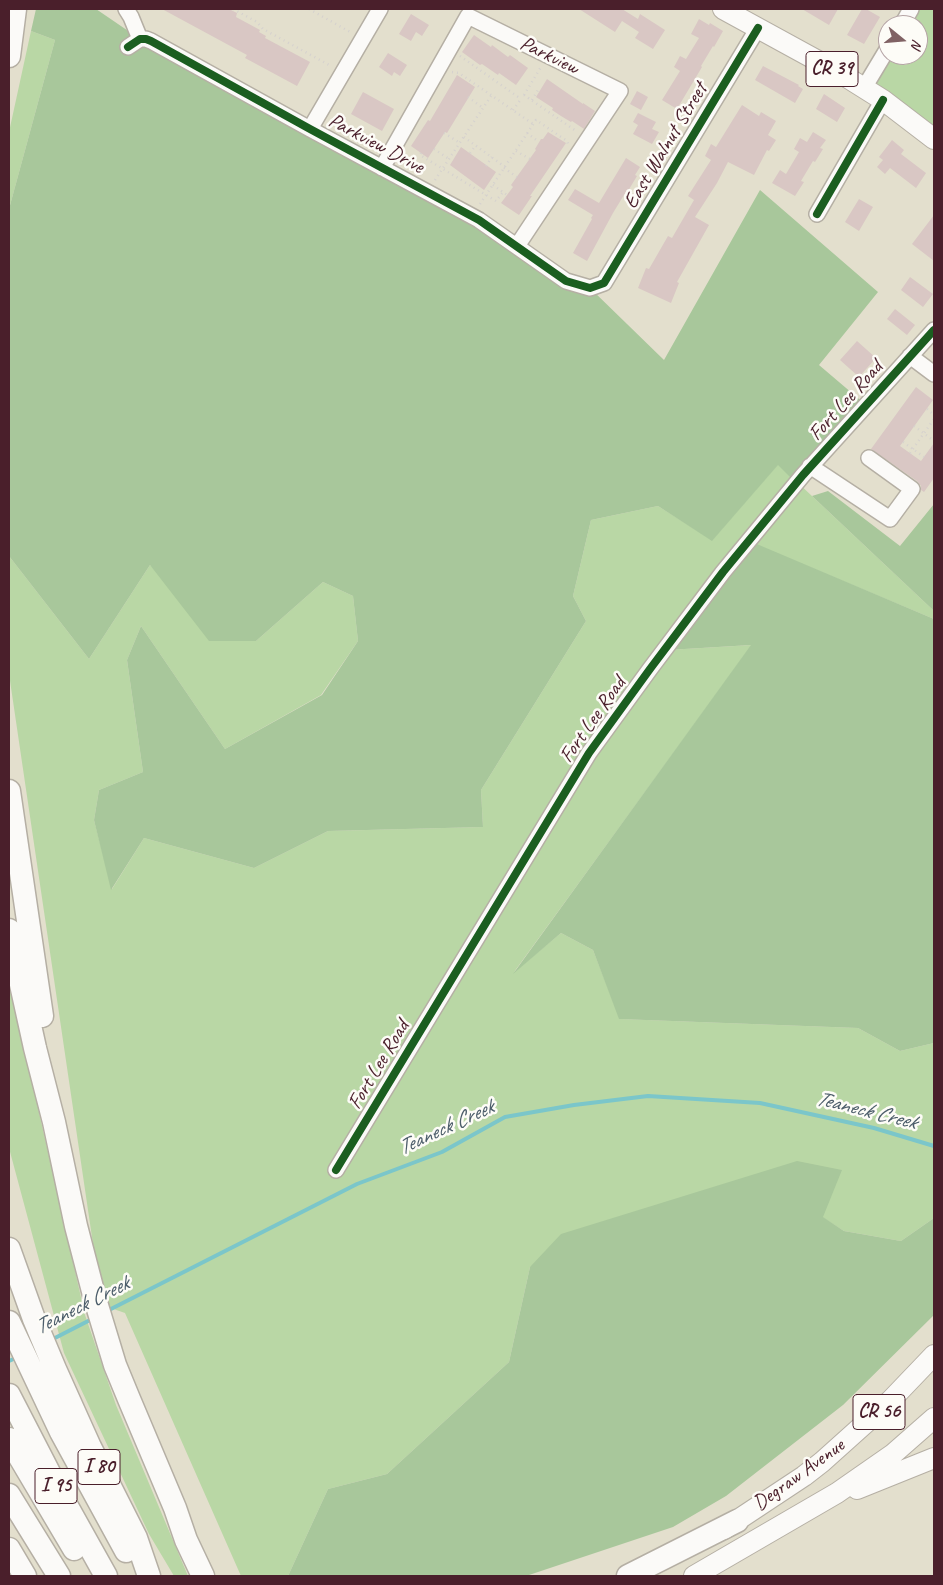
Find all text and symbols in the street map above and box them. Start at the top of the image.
north arrow [878,15,928,65]
street label: Parkview [516,31,582,81]
text: N [907,38,926,51]
road number: CR 39 [806,52,858,86]
street label: East Walnut Street [619,79,713,213]
street label: Parkview Drive [324,108,428,180]
street label: Fort Lee Road [804,356,888,446]
street label: Fort Lee Road [554,672,632,768]
street label: Fort Lee Road [343,1016,415,1114]
water label: Teaneck Creek [813,1086,919,1136]
water label: Teaneck Creek [394,1094,498,1162]
water label: Teaneck Creek [30,1271,134,1341]
road number: CR 56 [853,1394,905,1430]
street label: Degraw Avenue [748,1433,850,1517]
road number: I 80 [78,1450,120,1484]
road number: I 95 [35,1468,77,1504]

